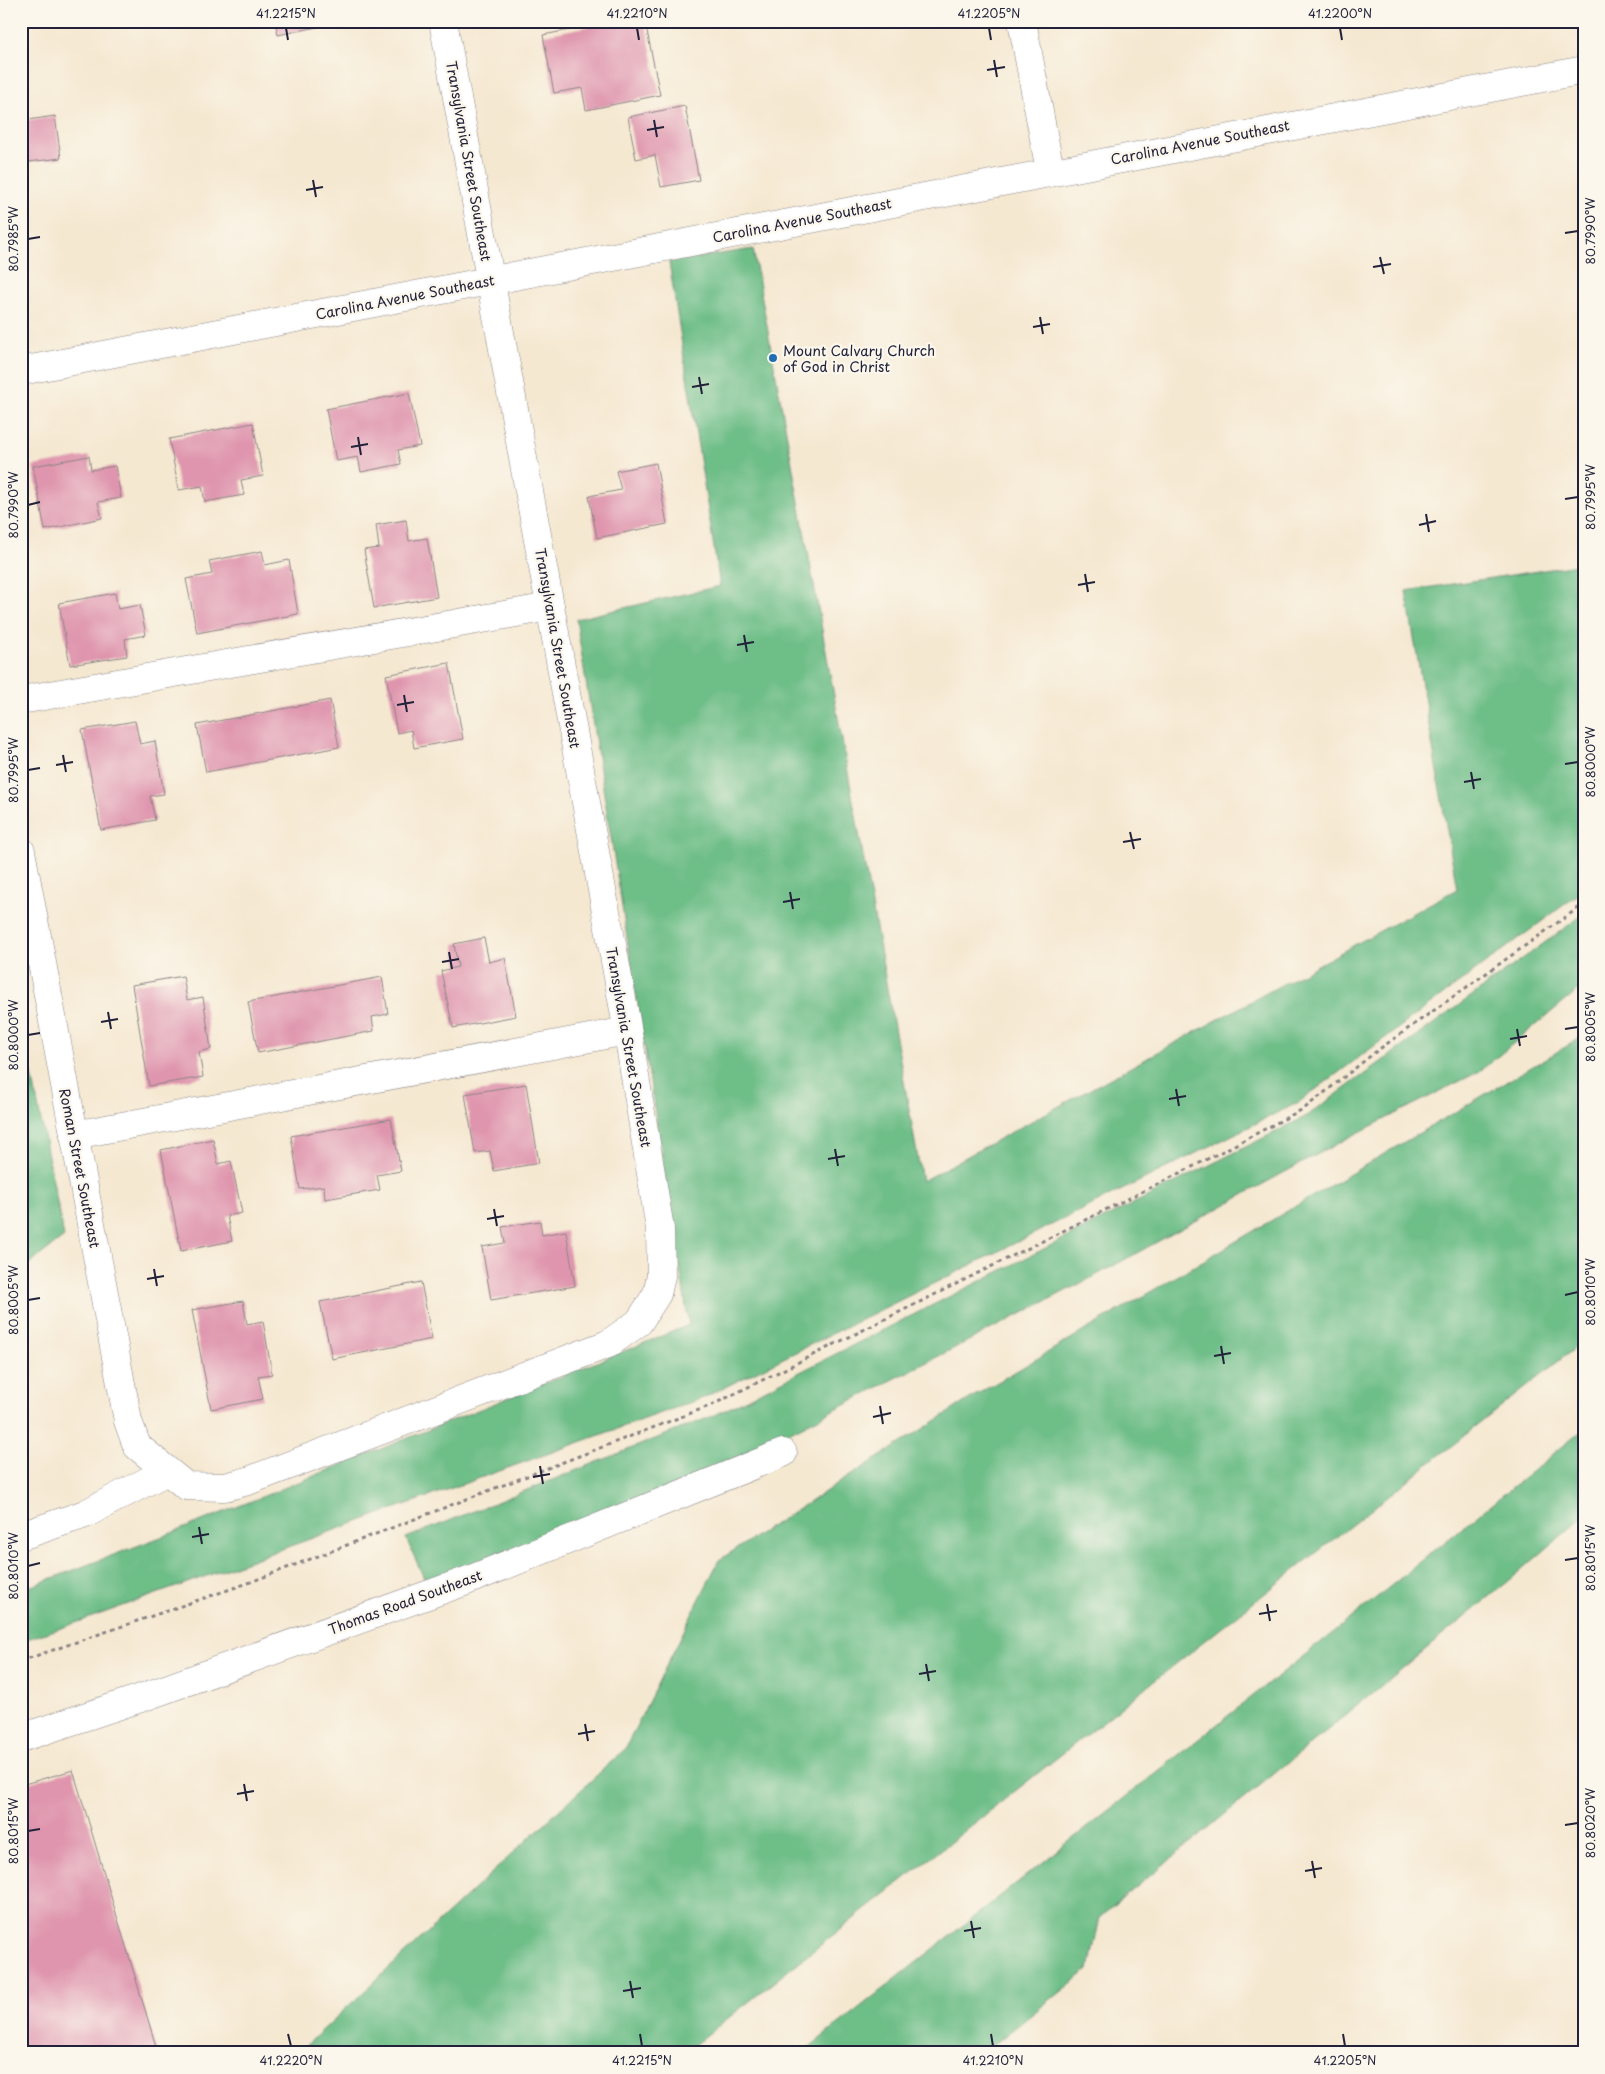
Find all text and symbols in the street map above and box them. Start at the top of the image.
text: 41.2215°N [256,4,316,22]
text: 41.2210°N [606,4,668,22]
text: 41.2205°N [958,4,1020,22]
text: 41.2200°N [1308,4,1372,22]
street label: Transylvania Street Southeast [441,59,497,263]
street label: Carolina Avenue Southeast [1109,114,1292,170]
street label: Carolina Avenue Southeast [711,192,894,248]
text: 80.7990°W [1581,197,1599,264]
text: 80.7985°W [4,205,22,272]
street label: Carolina Avenue Southeast [314,269,497,325]
place label: Mount Calvary Church of God in Christ [783,340,935,377]
marker: Mount Calvary Church of God in Christ [767,352,779,364]
text: 80.7995°W [1581,463,1599,530]
text: 80.7990°W [4,471,22,538]
street label: Transylvania Street Southeast [530,546,586,750]
text: 80.8000°W [1581,726,1599,798]
text: 80.7995°W [4,736,22,803]
street label: Transylvania Street Southeast [601,945,657,1149]
text: 80.8005°W [1581,991,1599,1062]
text: 80.8000°W [4,999,22,1071]
street label: Roman Street Southeast [54,1086,106,1250]
text: 80.8010°W [1581,1257,1599,1326]
text: 80.8005°W [4,1264,22,1335]
text: 80.8015°W [1581,1524,1599,1591]
text: 80.8010°W [4,1531,22,1600]
street label: Thomas Road Southeast [325,1564,485,1640]
text: 80.8020°W [1581,1787,1599,1858]
text: 80.8015°W [4,1797,22,1864]
text: 41.2220°N [259,2051,323,2069]
text: 41.2215°N [612,2051,672,2069]
text: 41.2210°N [962,2051,1024,2069]
text: 41.2205°N [1314,2051,1376,2069]

